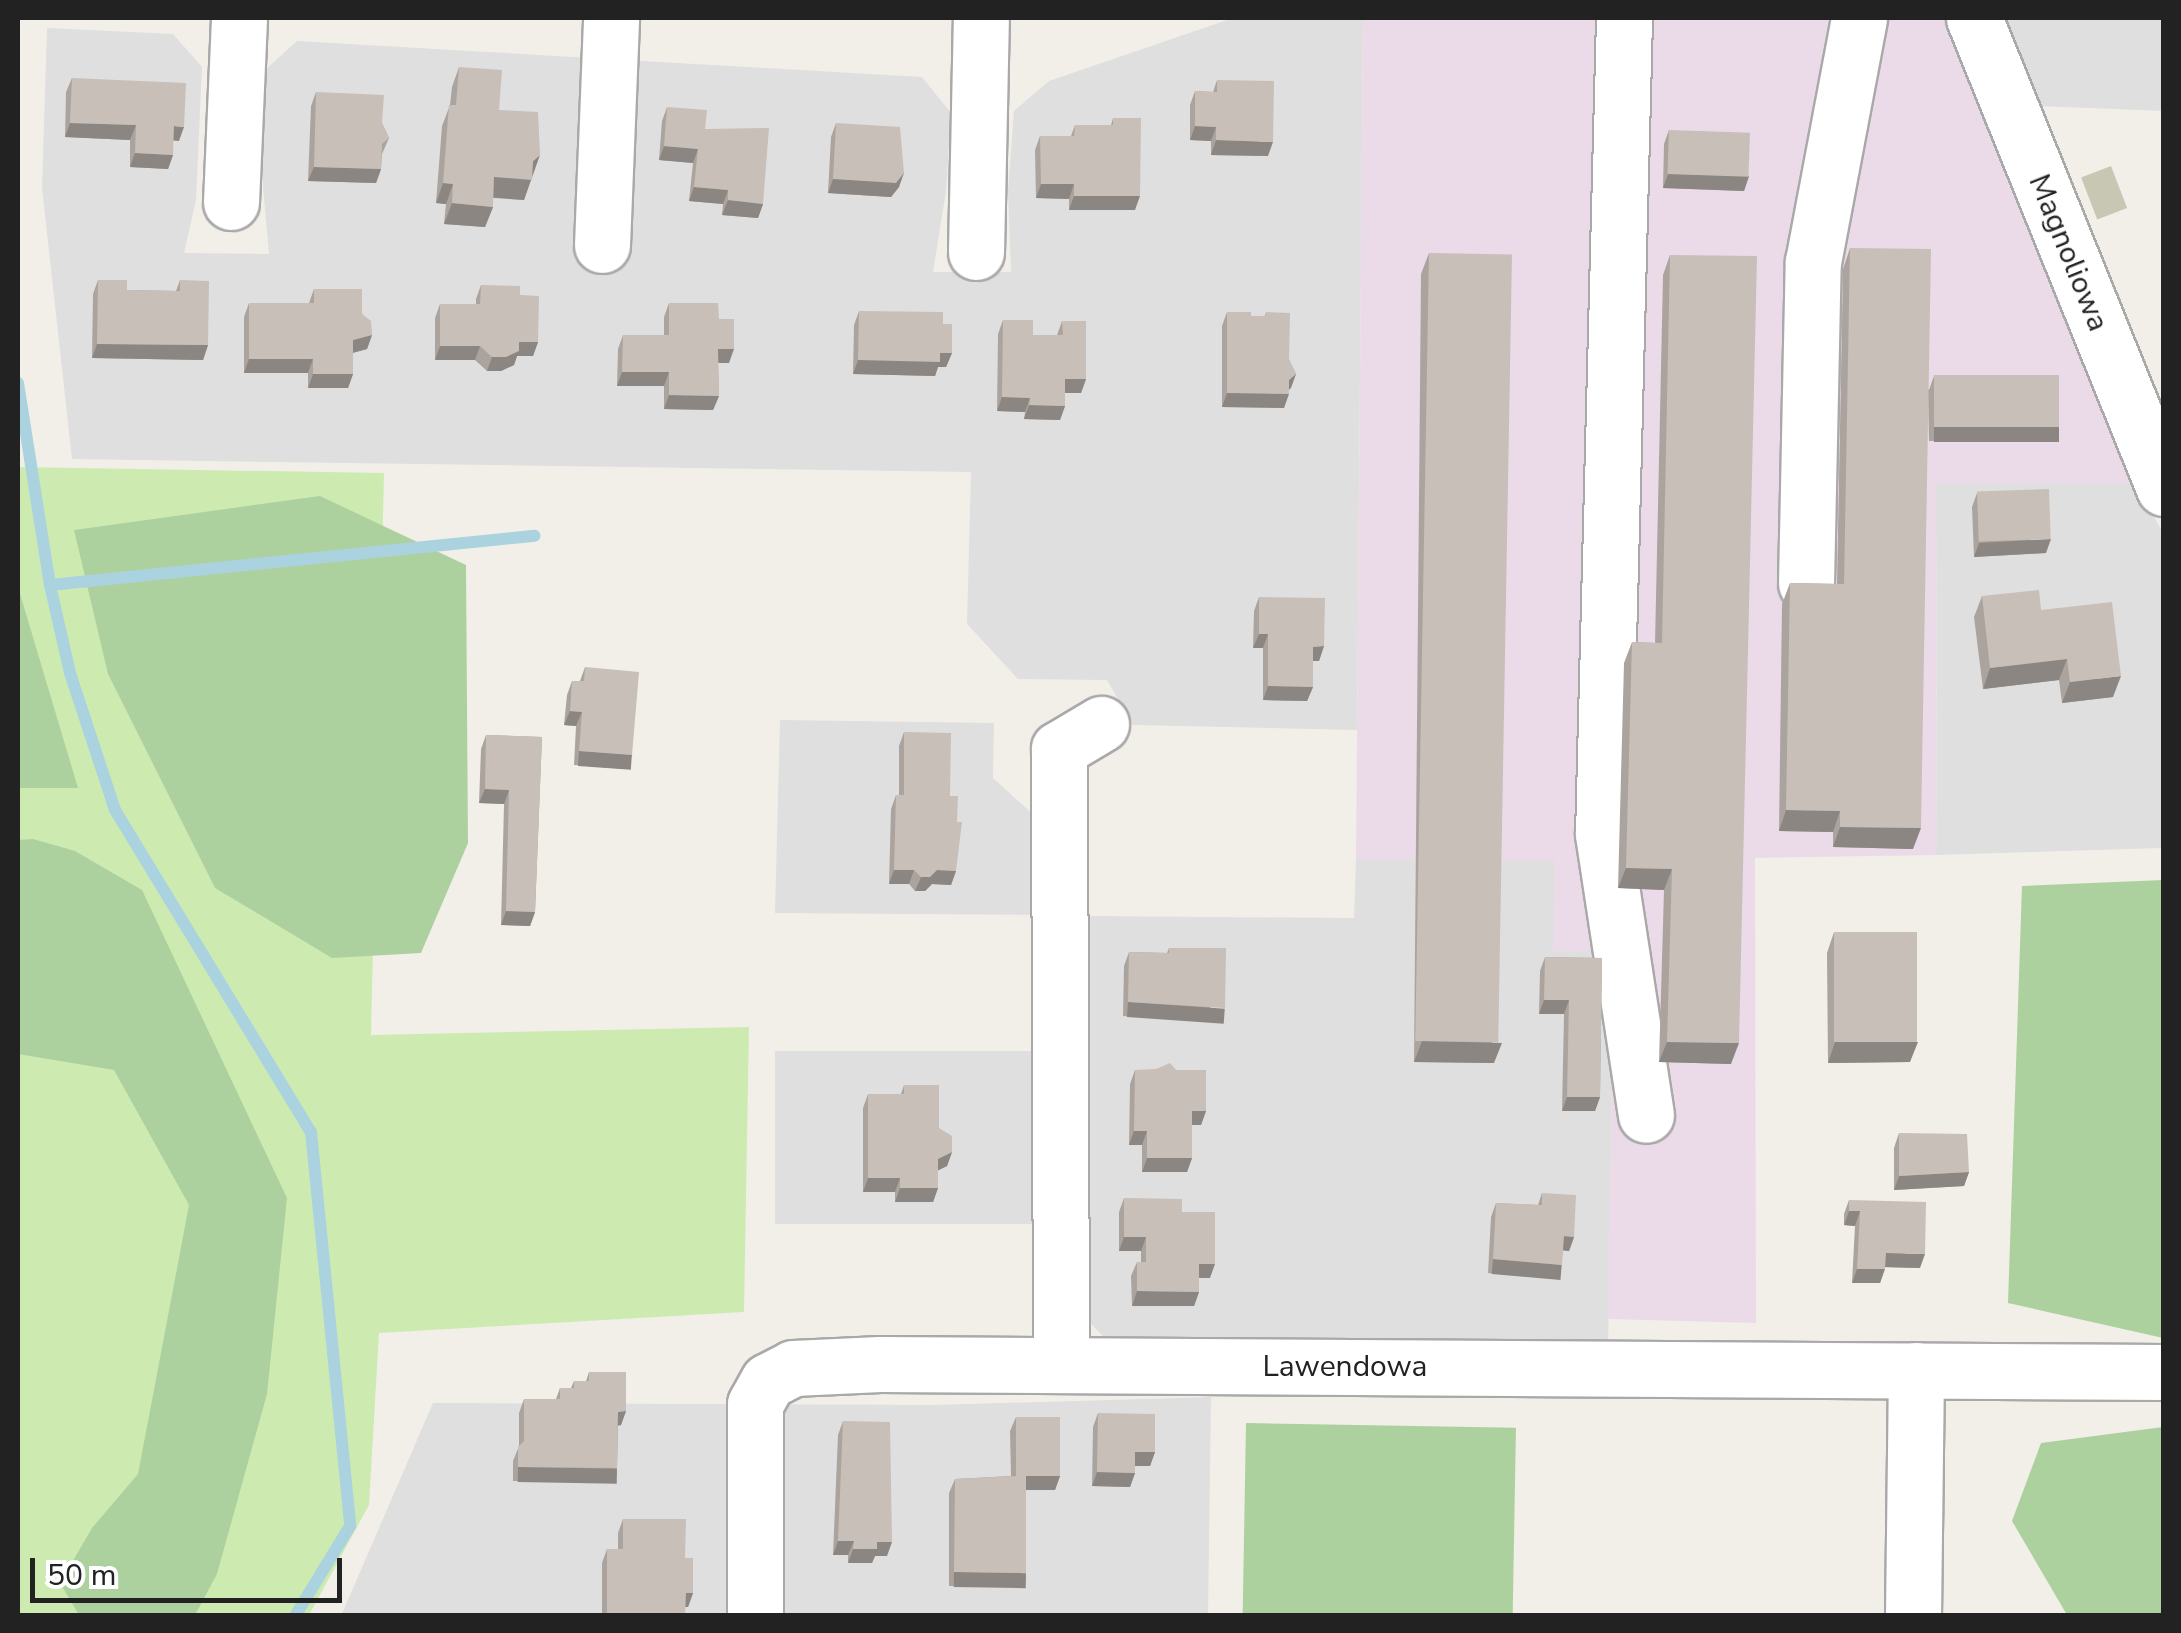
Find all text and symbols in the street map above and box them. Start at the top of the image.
street label: Magnoliowa [2020,169,2116,337]
street label: Lawendowa [1263,1349,1427,1385]
scale bar [35,1538,348,1600]
text: 50 m [47,1555,116,1596]

